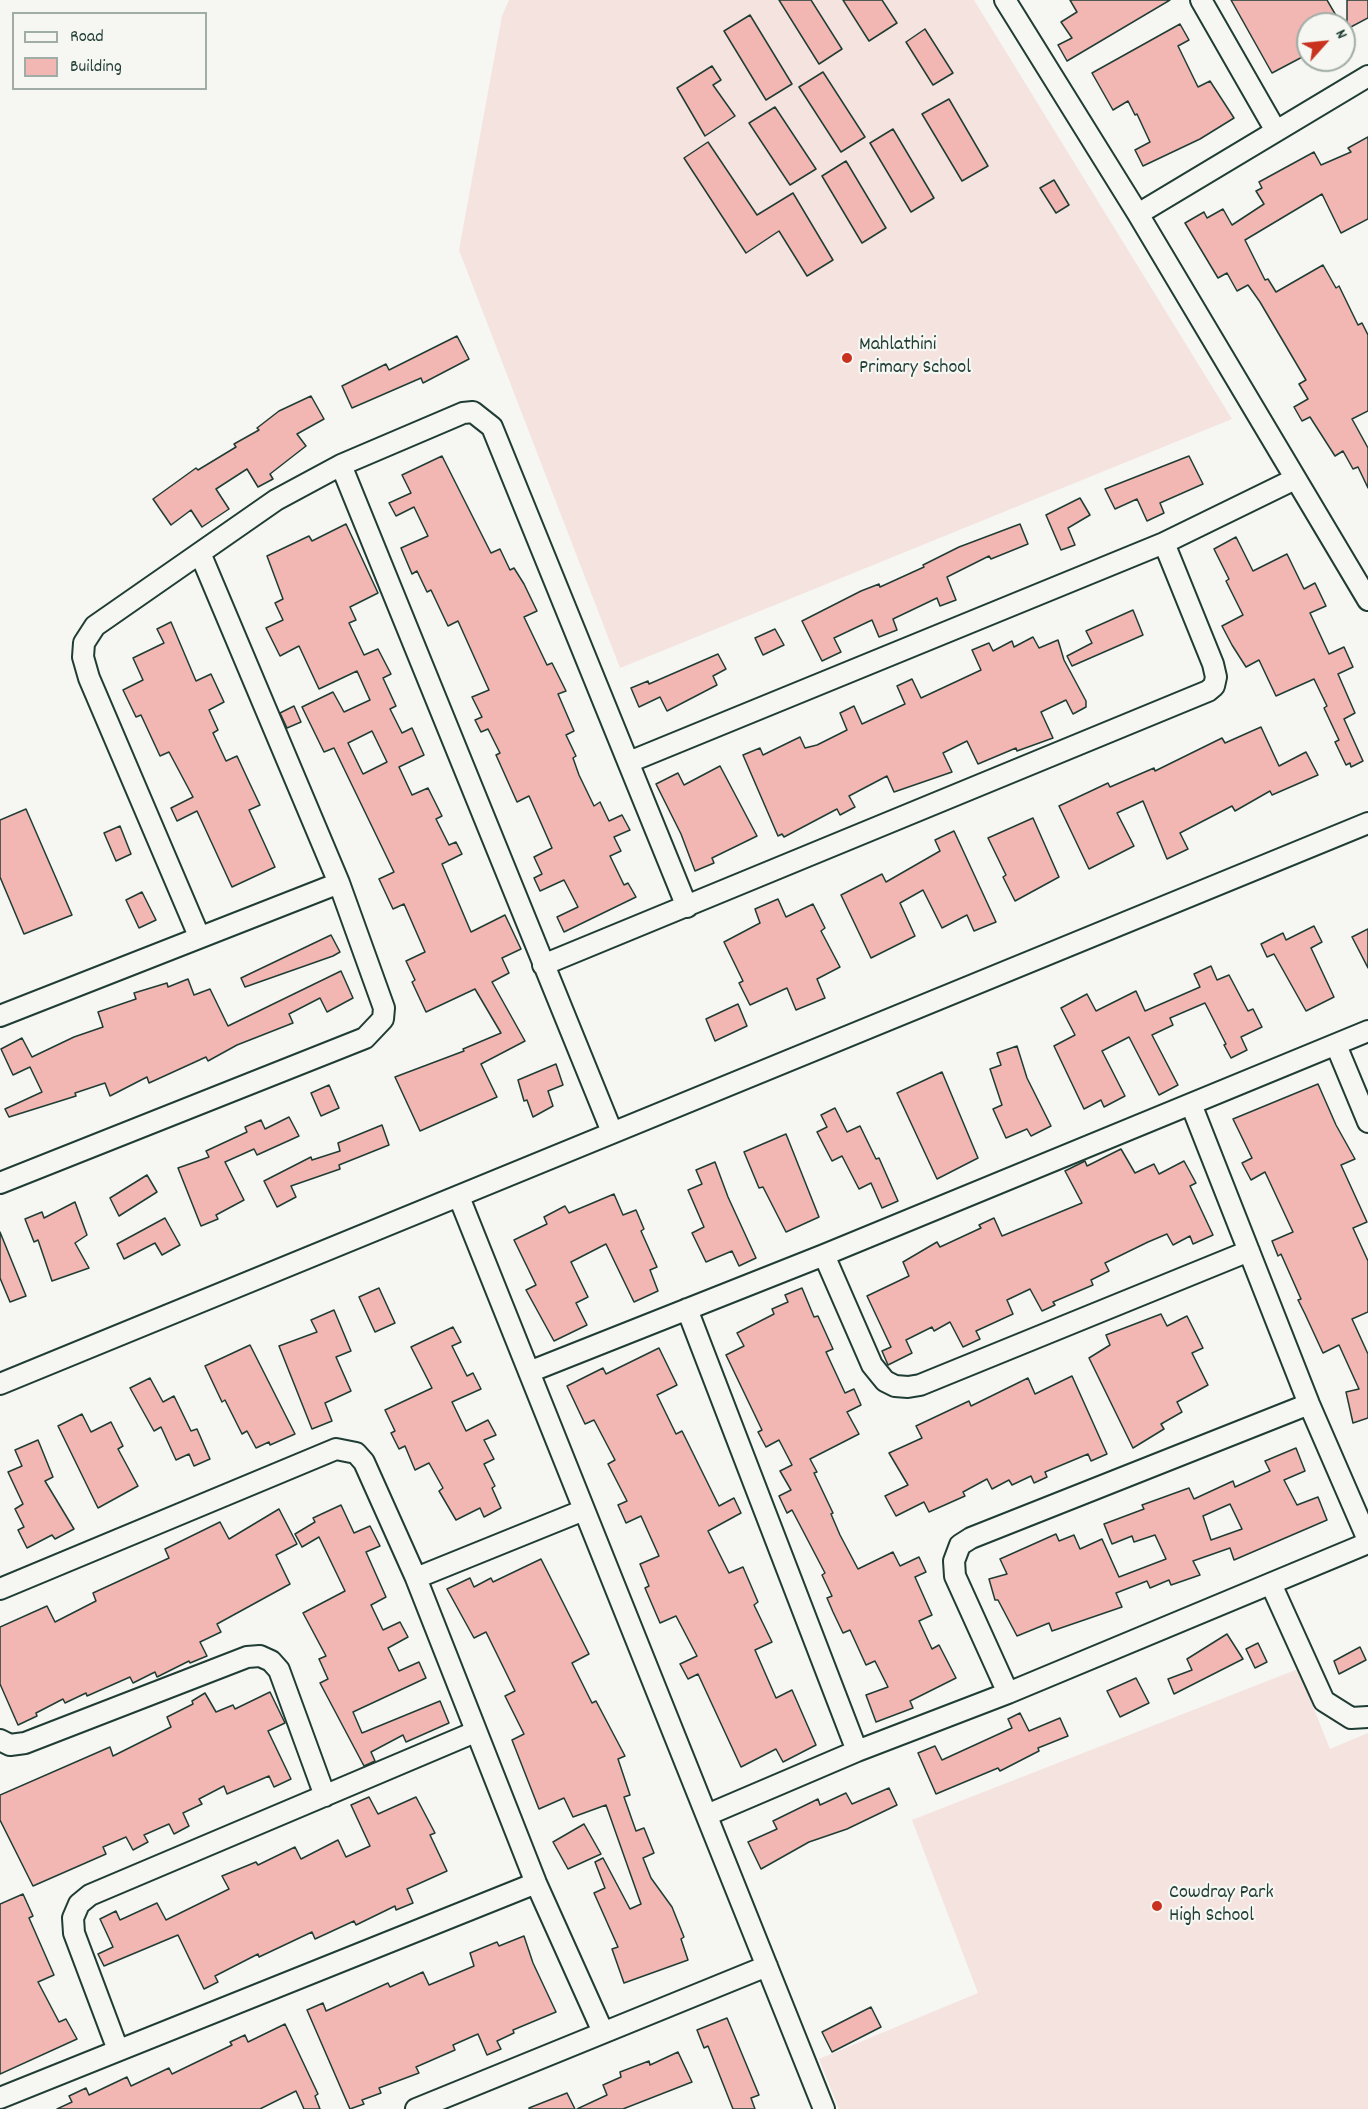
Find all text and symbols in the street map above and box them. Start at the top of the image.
legend [12,12,207,90]
north arrow [1296,12,1356,72]
text: Road [70,25,104,50]
text: N [1329,26,1353,43]
text: Building [70,55,122,80]
place label: Mahlathini Primary School [859,334,971,381]
marker: Mahlathini Primary School [840,351,854,365]
place label: Cowdray Park High School [1169,1882,1274,1929]
marker: Cowdray Park High School [1150,1899,1164,1913]

